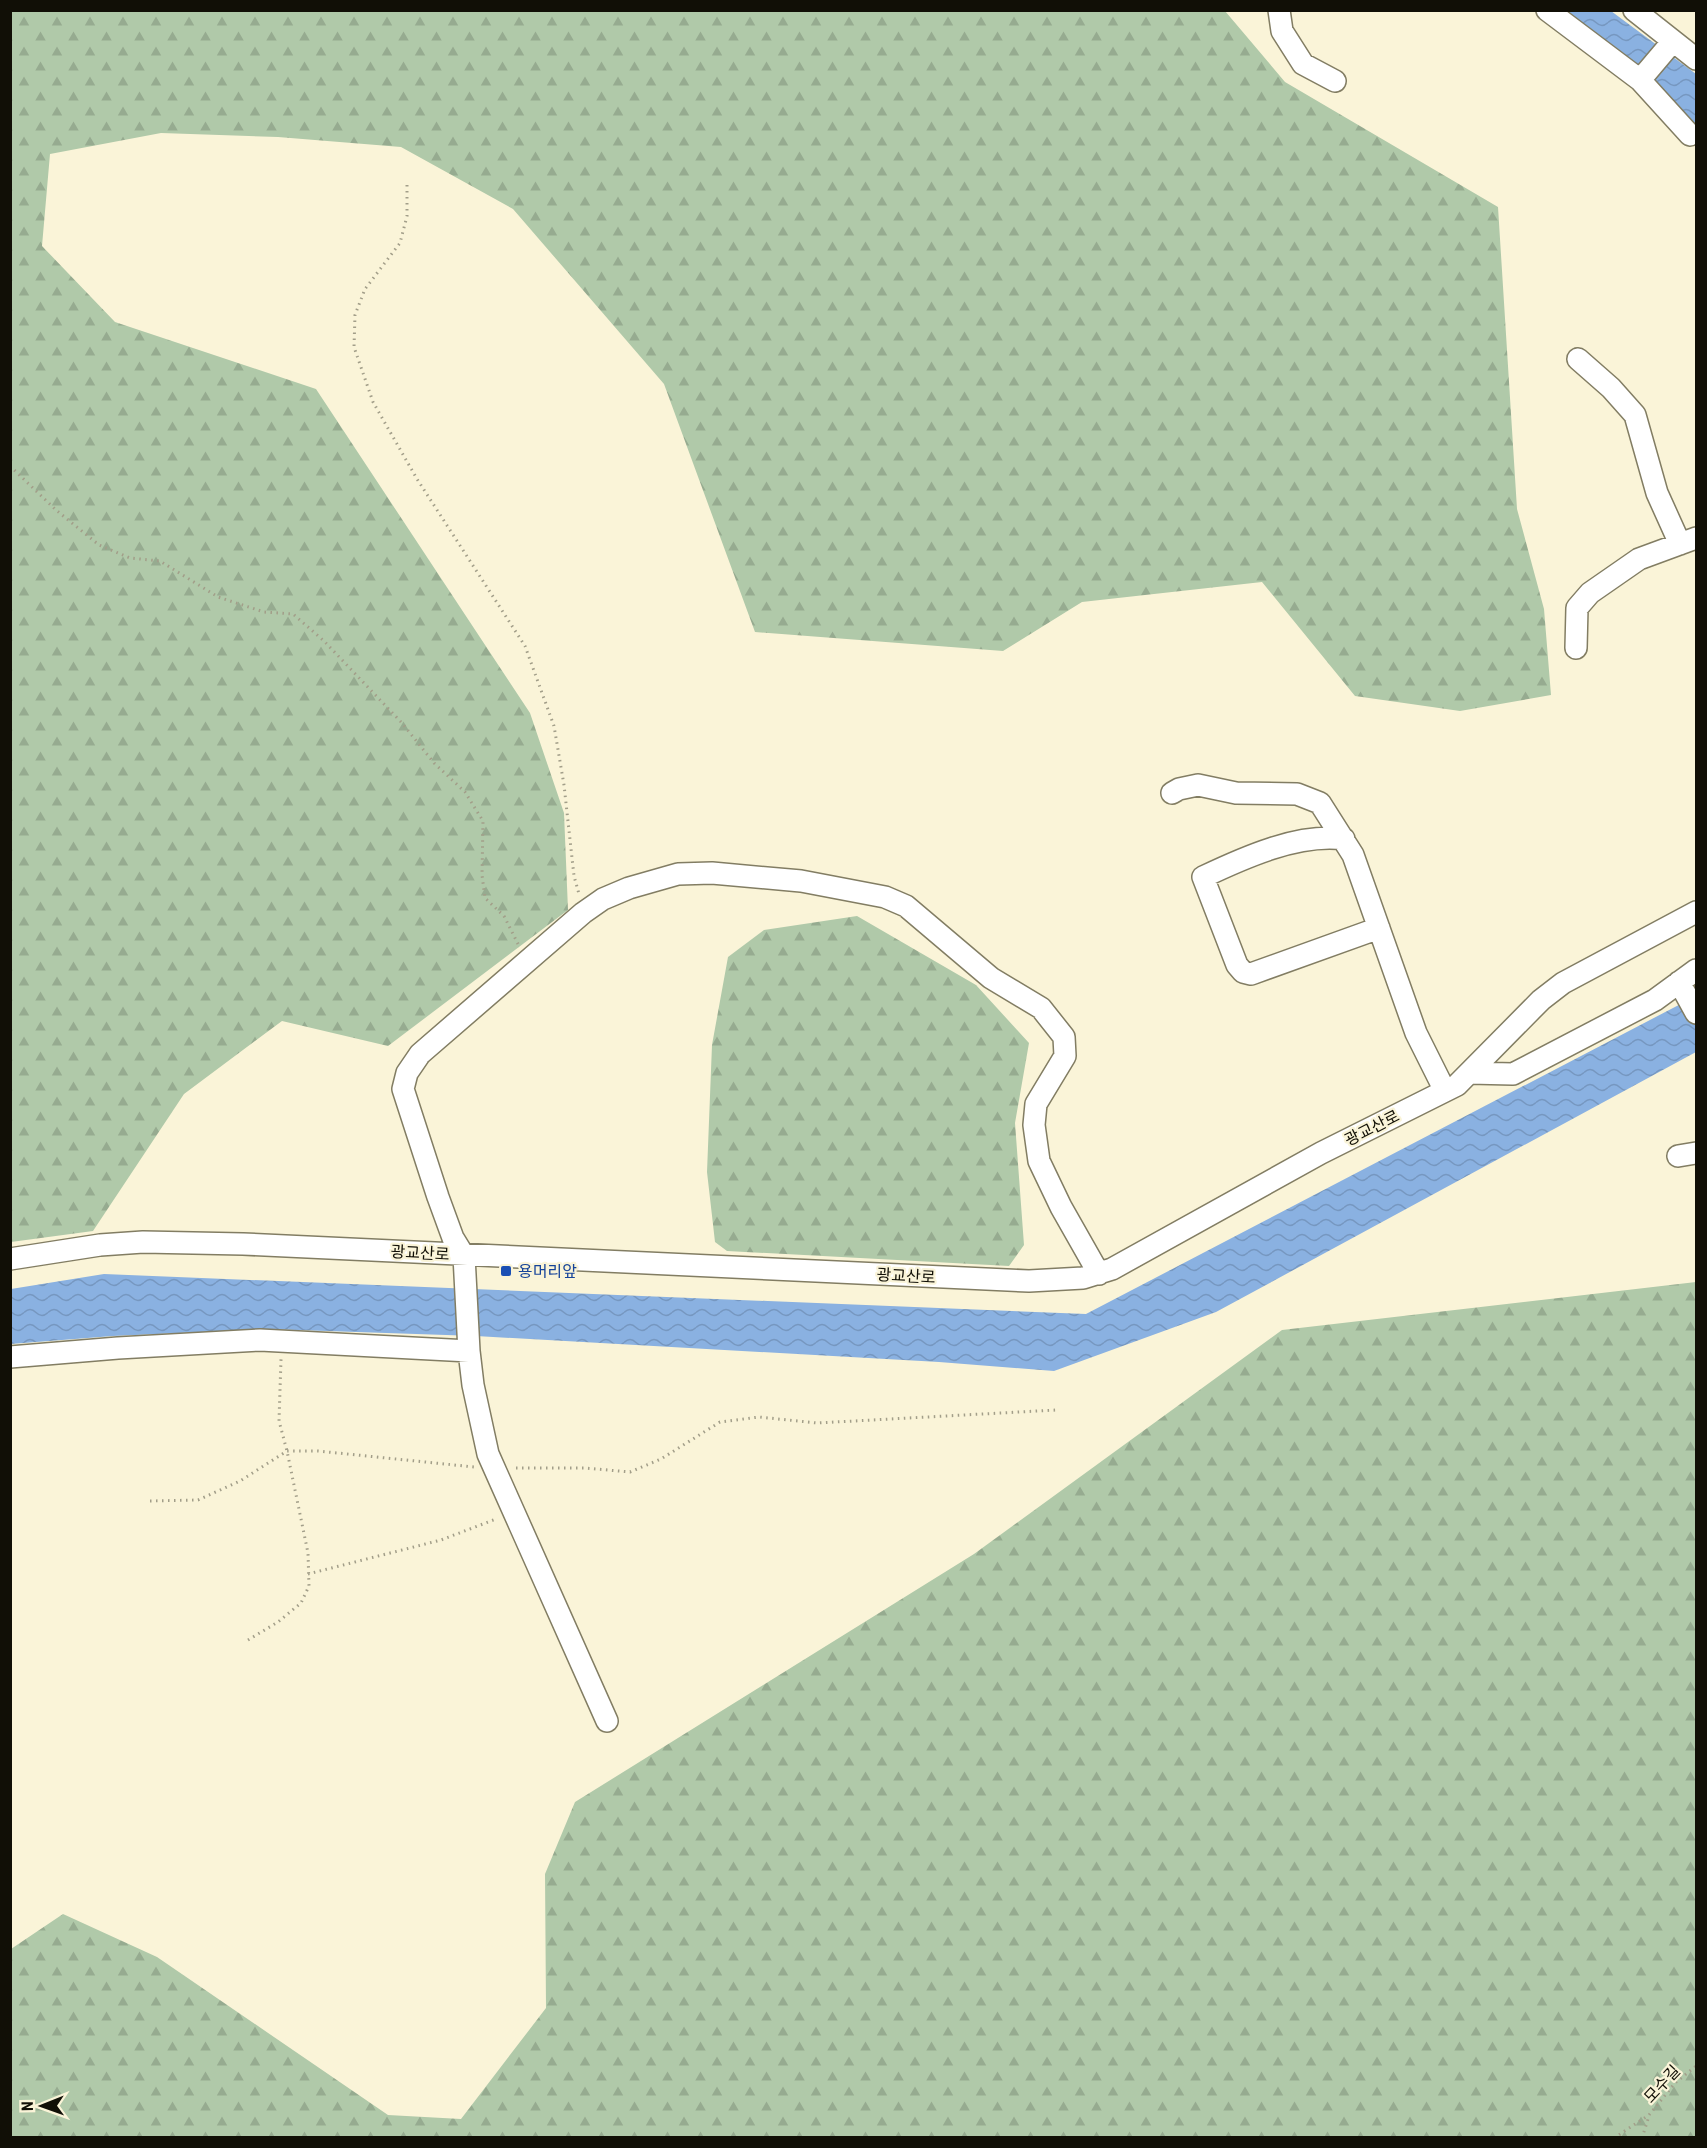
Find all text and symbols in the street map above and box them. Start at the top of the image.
street label: 광교산로 [1341,1106,1403,1150]
street label: 광교산로 [390,1242,450,1264]
place label: 용머리앞 [518,1262,577,1281]
marker: 용머리앞 [499,1264,513,1278]
street label: 광교산로 [876,1265,936,1287]
street label: 모수길 [1640,2061,1684,2107]
north arrow [12,2076,72,2136]
text: N [18,2101,37,2111]

